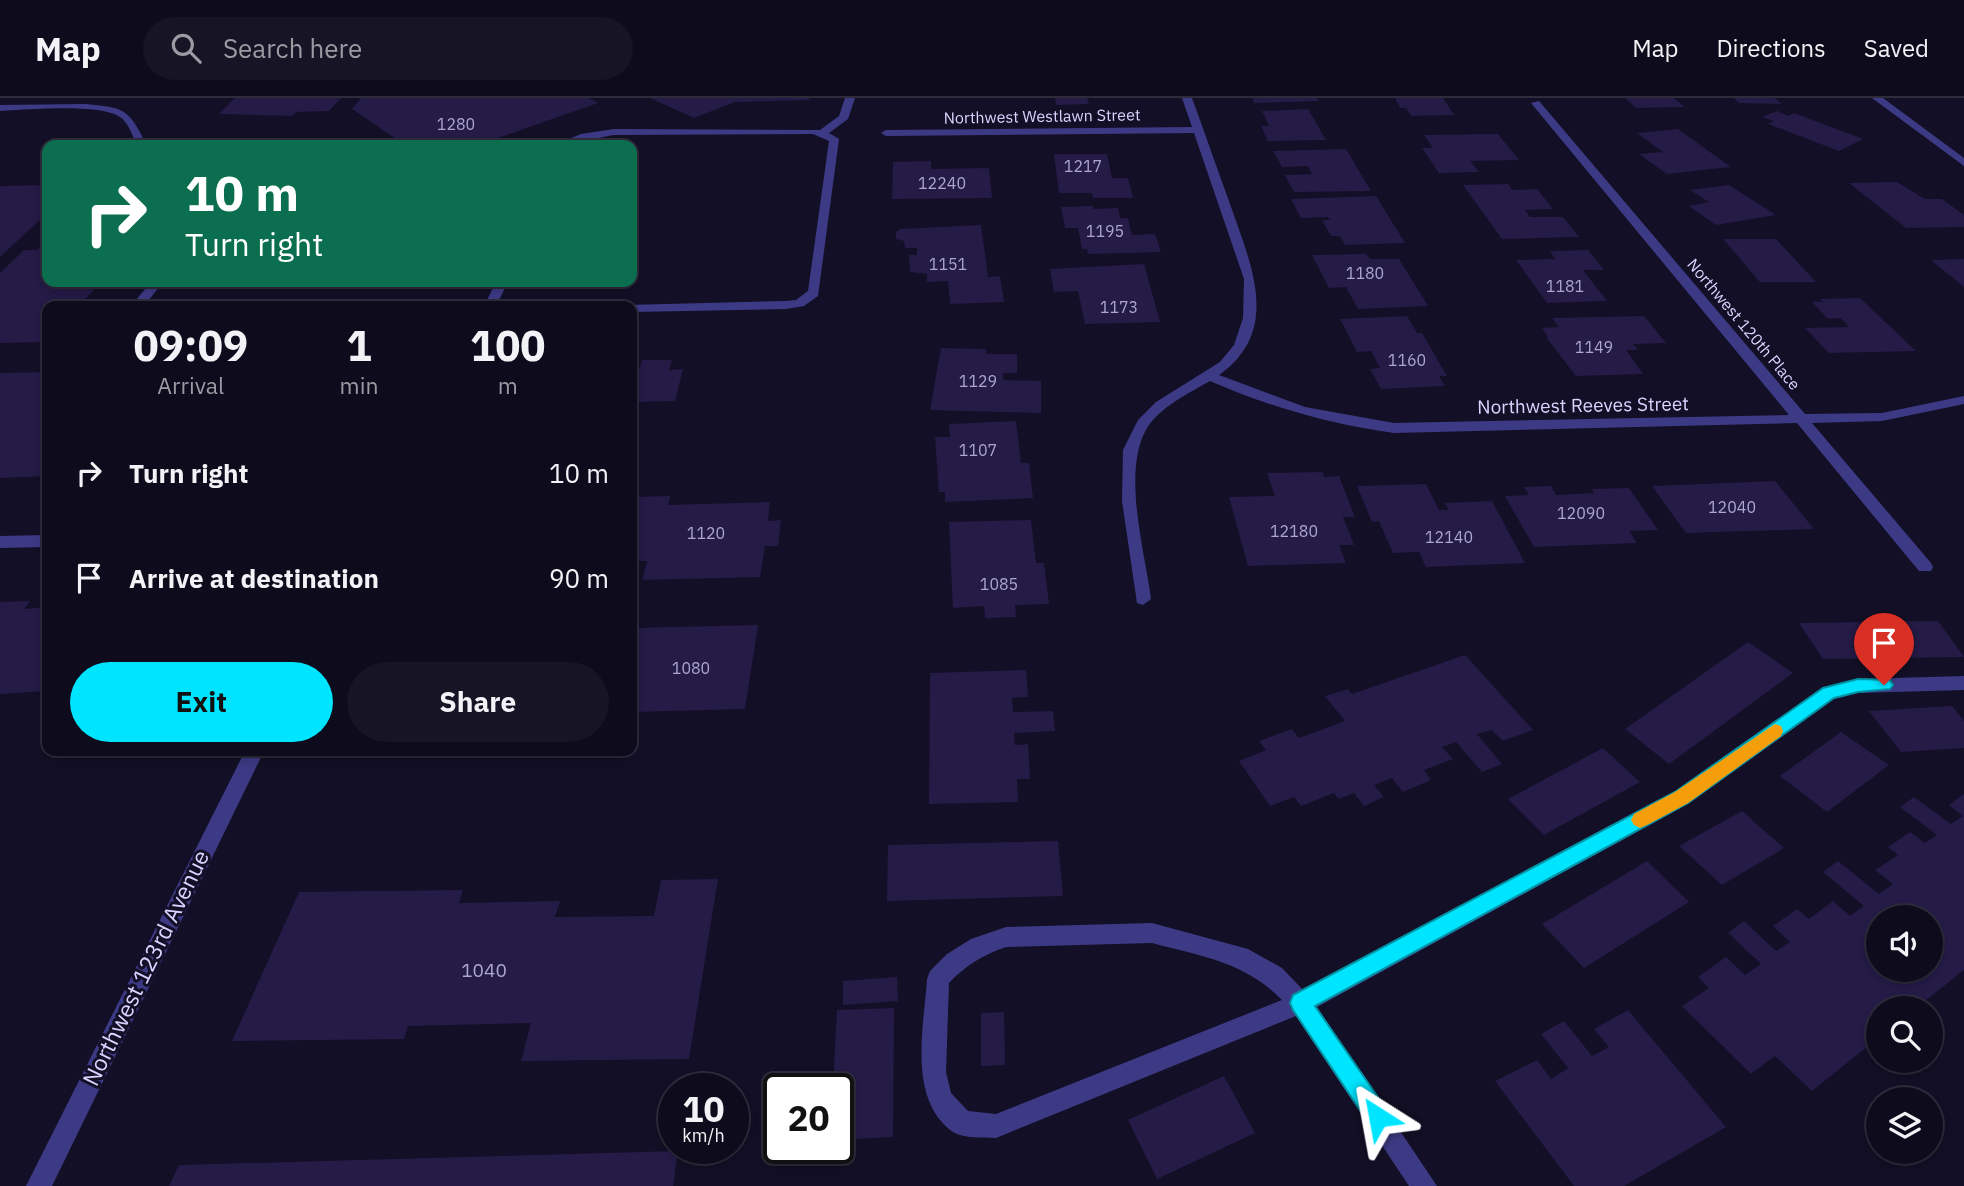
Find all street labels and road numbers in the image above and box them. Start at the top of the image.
street label: Northwest Westlawn Street [943,104,1141,128]
street label: Northwest 120th Place [1683,254,1805,394]
street label: Northwest Reeves Street [1477,391,1689,419]
street label: Northwest 123rd Avenue [75,845,215,1090]

